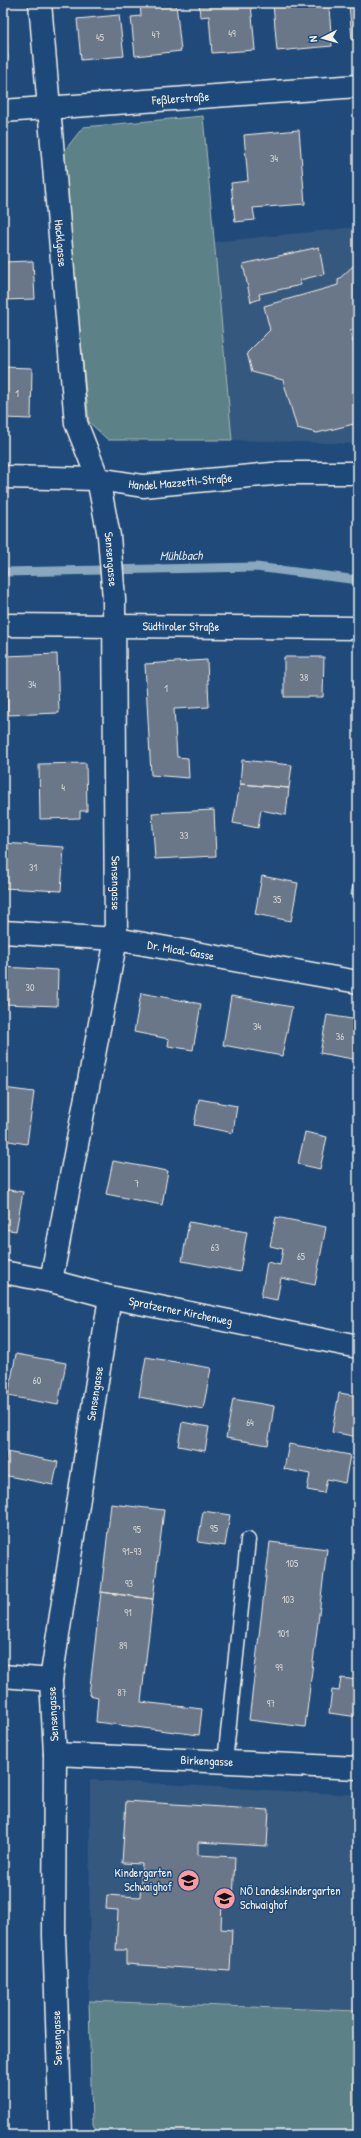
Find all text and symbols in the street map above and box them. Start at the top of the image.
north arrow [303,18,343,58]
house number: 49 [228,27,236,40]
house number: 47 [152,28,160,41]
house number: 45 [96,31,105,44]
text: N [306,35,320,43]
street label: Feßlerstraße [150,87,210,109]
house number: 34 [270,152,278,165]
street label: Hacklgasse [51,219,72,268]
house number: 1 [15,387,19,400]
street label: Handel Mazzetti-Straße [127,469,233,494]
street label: Sensengasse [100,530,122,587]
water label: Mühlbach [159,546,204,564]
street label: Südtiroler Straße [143,617,220,635]
house number: 38 [300,671,308,684]
house number: 34 [28,678,36,691]
house number: 1 [164,682,168,695]
house number: 4 [61,781,65,794]
house number: 33 [180,829,189,842]
street label: Sensengasse [108,856,125,911]
house number: 31 [29,861,37,874]
house number: 35 [273,893,282,906]
street label: Dr. Mical-Gasse [146,936,216,964]
house number: 30 [26,981,35,994]
house number: 34 [253,1020,261,1033]
house number: 36 [336,1030,344,1043]
house number: 7 [135,1177,140,1190]
house number: 63 [211,1241,220,1254]
house number: 65 [297,1250,306,1263]
street label: Spratzerner Kirchenweg [127,1292,234,1330]
street label: Sensengasse [82,1365,107,1422]
house number: 60 [33,1374,42,1387]
house number: 64 [246,1416,254,1429]
house number: 95 [210,1522,219,1535]
house number: 95 [133,1523,142,1536]
house number: 91-93 [122,1545,142,1558]
house number: 105 [286,1557,299,1570]
house number: 93 [125,1577,134,1590]
house number: 103 [282,1593,295,1606]
house number: 91 [124,1606,132,1619]
house number: 101 [277,1627,289,1640]
house number: 89 [119,1639,127,1652]
house number: 99 [275,1661,283,1674]
street label: Sensengasse [43,1686,62,1742]
house number: 87 [117,1686,127,1699]
house number: 97 [267,1697,275,1710]
street label: Birkengasse [180,1751,234,1770]
place label: Kindergarten Schwaighof [115,1864,173,1895]
school or university icon: Kindergarten Schwaighof [175,1867,201,1893]
place label: NÖ Landeskindergarten Schwaighof [240,1882,341,1913]
school or university icon: NÖ Landeskindergarten Schwaighof [211,1885,237,1911]
street label: Sensengasse [47,2010,66,2066]

